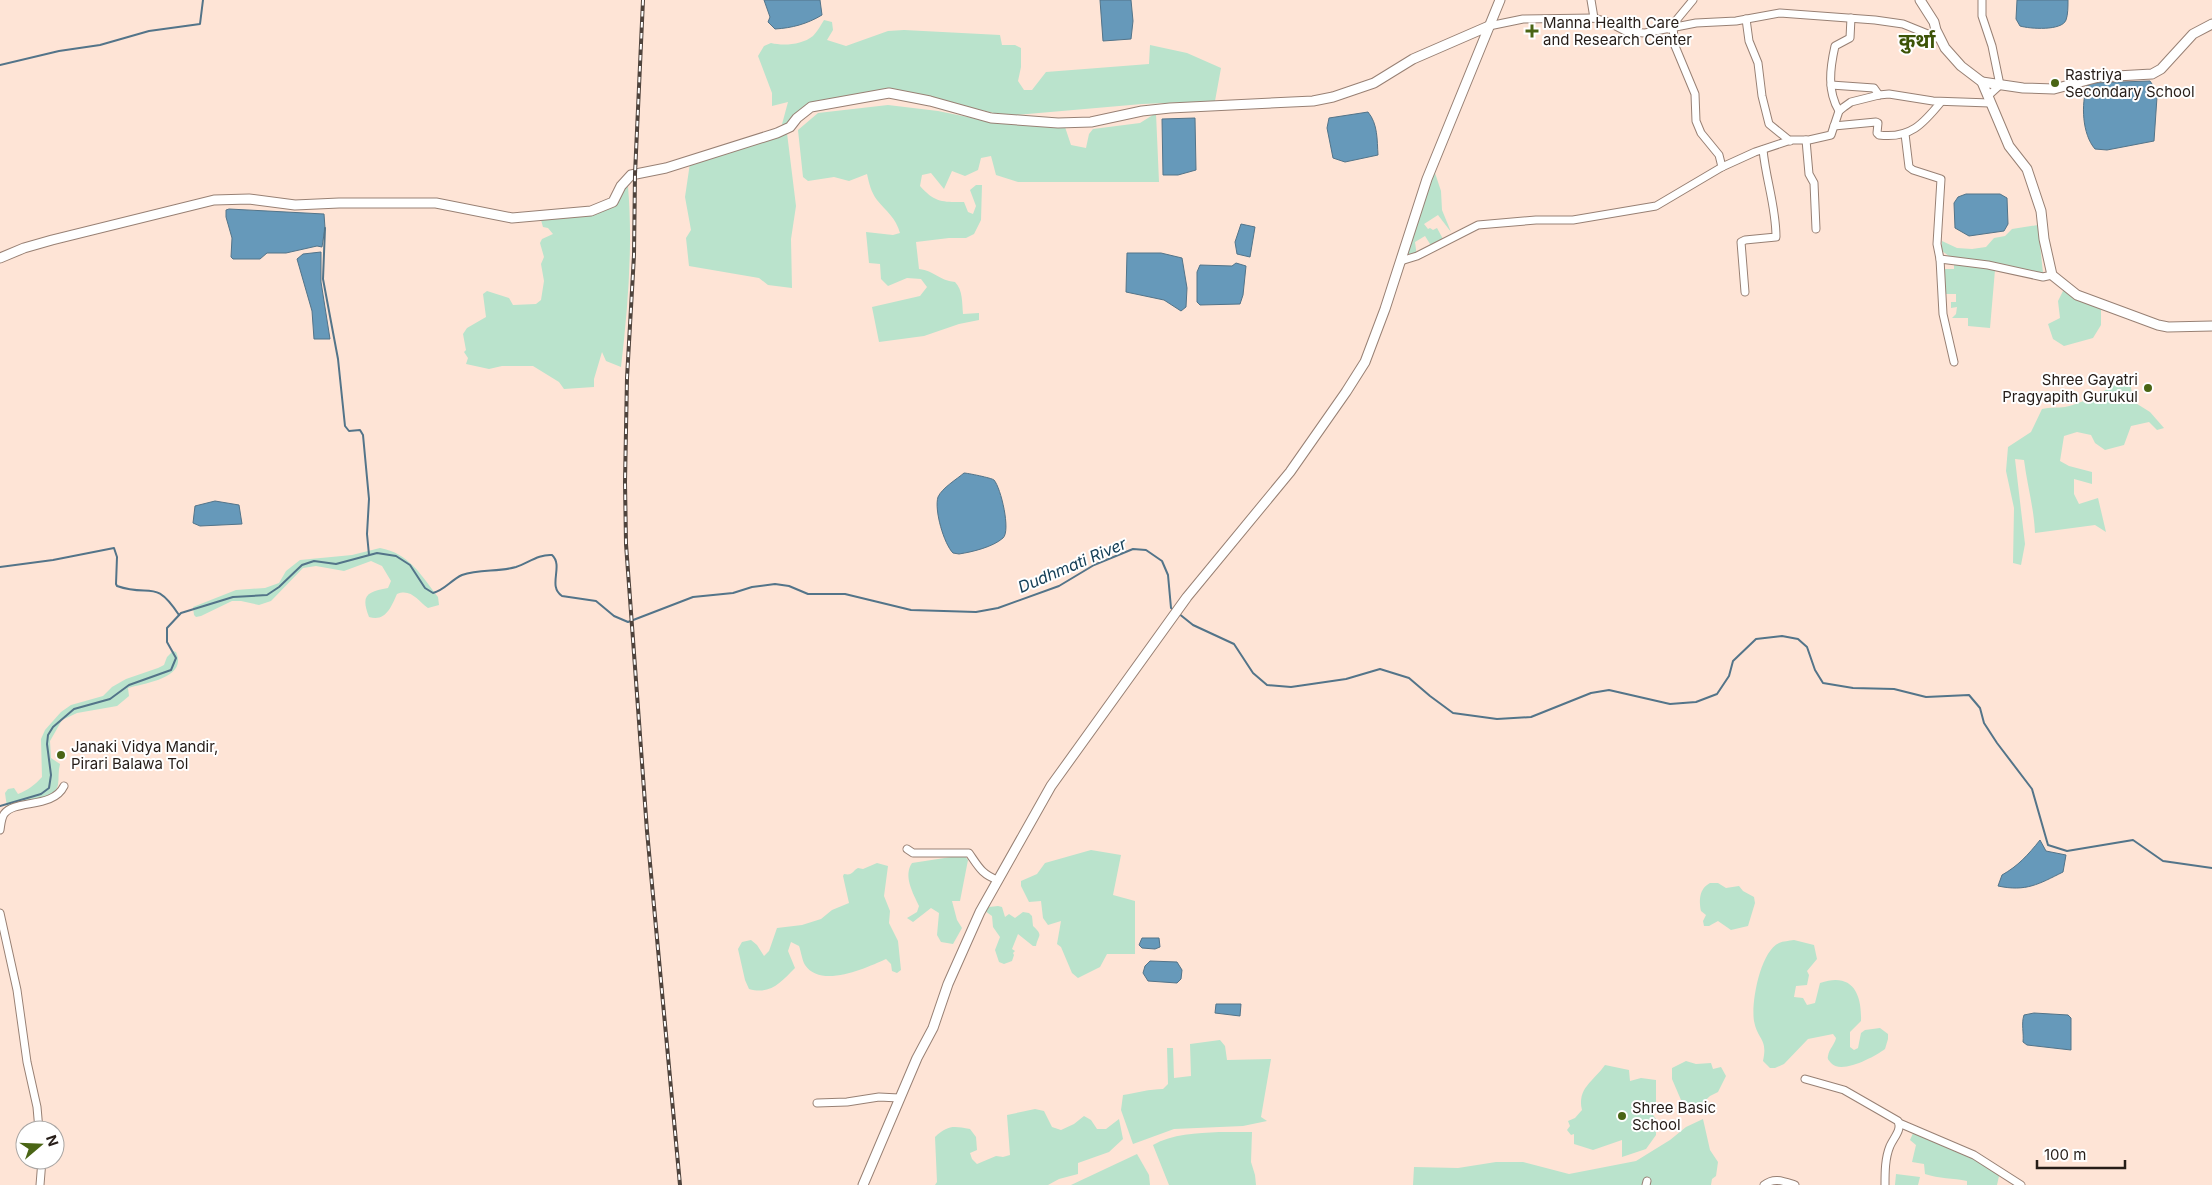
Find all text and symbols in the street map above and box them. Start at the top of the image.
place label: Manna Health Care and Research Center [1543,13,1692,49]
marker: Manna Health Care and Research Center [1525,24,1539,38]
district label: कुर्था [1899,29,1936,54]
place label: Rastriya Secondary School [2065,65,2195,101]
marker: Rastriya Secondary School [2049,77,2061,89]
place label: Shree Gayatri Pragyapith Gurukul [2002,370,2138,406]
marker: Shree Gayatri Pragyapith Gurukul [2142,382,2154,394]
water label: Dudhmati River [1015,533,1130,597]
place label: Janaki Vidya Mandir, Pirari Balawa Tol [71,737,218,773]
marker: Janaki Vidya Mandir, Pirari Balawa Tol [55,749,67,761]
place label: Shree Basic School [1632,1098,1716,1134]
marker: Shree Basic School [1616,1110,1628,1122]
north arrow [15,1120,65,1170]
text: N [43,1133,63,1148]
scale bar [2037,1138,2124,1170]
text: 100 m [2044,1145,2086,1164]

